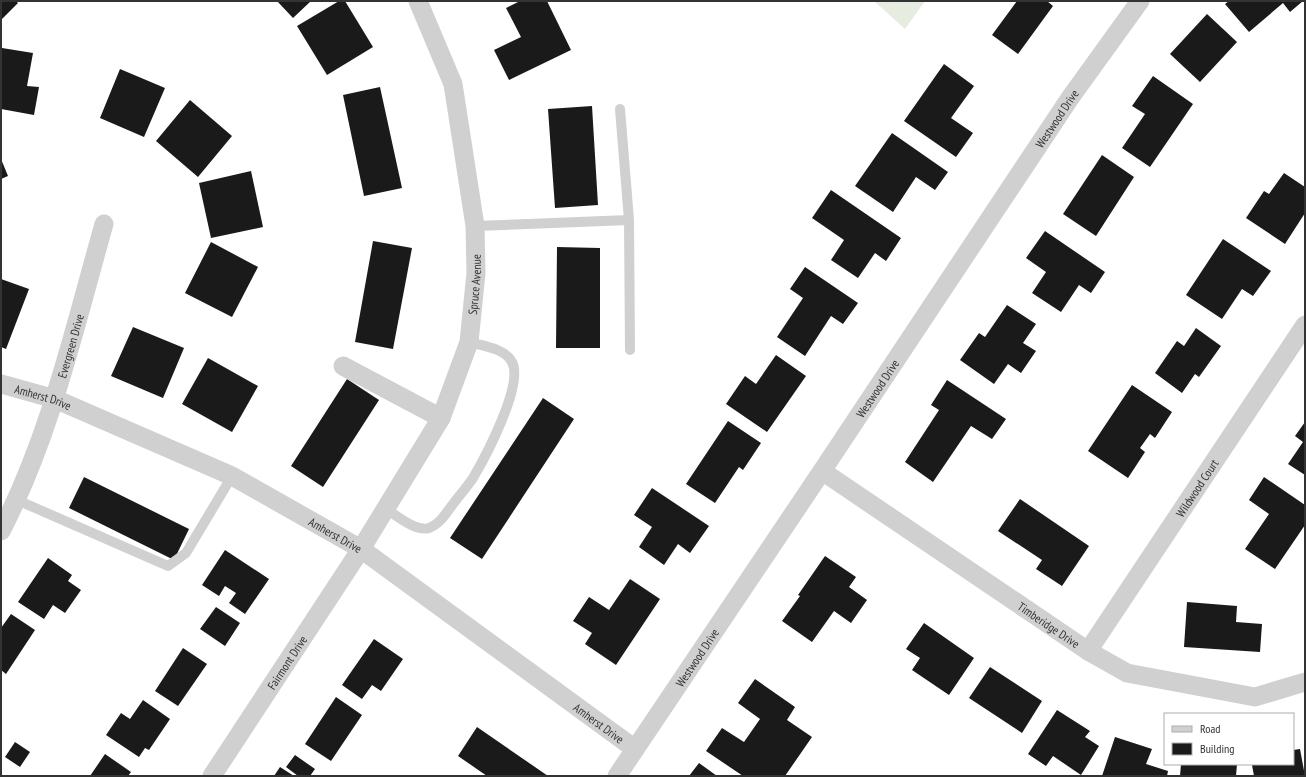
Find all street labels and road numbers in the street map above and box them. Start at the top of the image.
street label: Westwood Drive [1032,86,1081,150]
street label: Spruce Avenue [464,254,484,315]
street label: Evergreen Drive [54,312,86,380]
street label: Westwood Drive [852,356,902,420]
street label: Amherst Drive [13,381,74,413]
street label: Wildwood Court [1172,456,1222,520]
street label: Amherst Drive [306,514,365,556]
street label: Timberidge Drive [1015,598,1083,651]
street label: Westwood Drive [672,625,722,689]
street label: Fairmont Drive [263,632,310,692]
street label: Amherst Drive [571,699,627,746]

